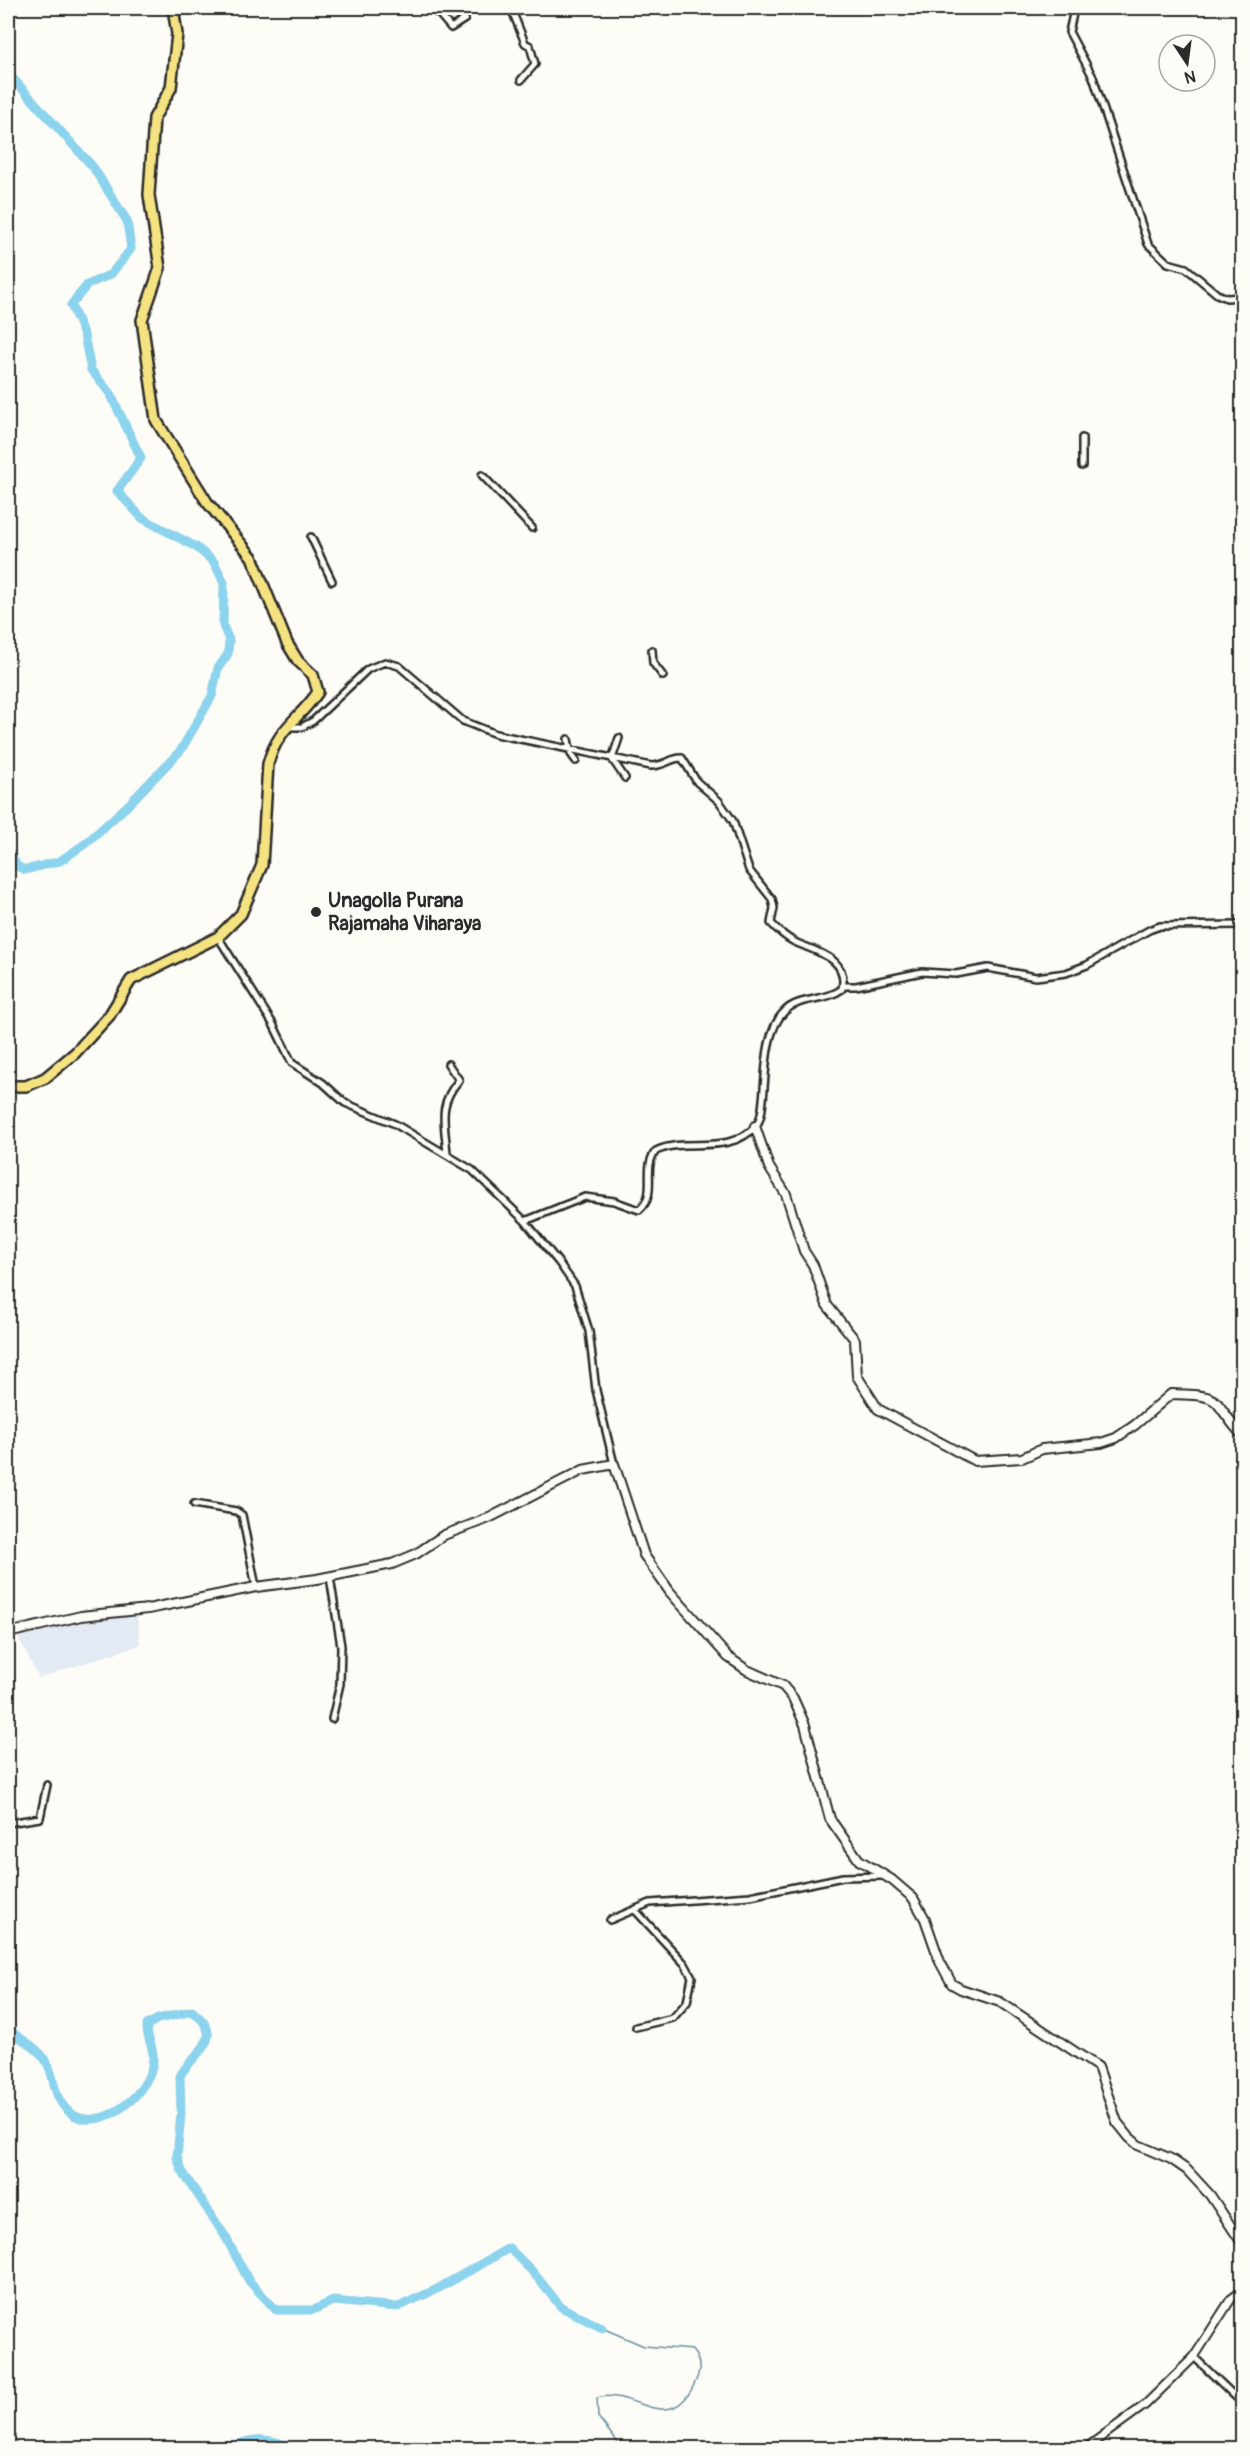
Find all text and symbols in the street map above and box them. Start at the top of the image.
north arrow [1157,33,1217,93]
text: N [1182,66,1198,88]
place label: Unagolla Purana Rajamaha Viharaya [328,888,481,936]
marker: Unagolla Purana Rajamaha Viharaya [309,905,323,919]

